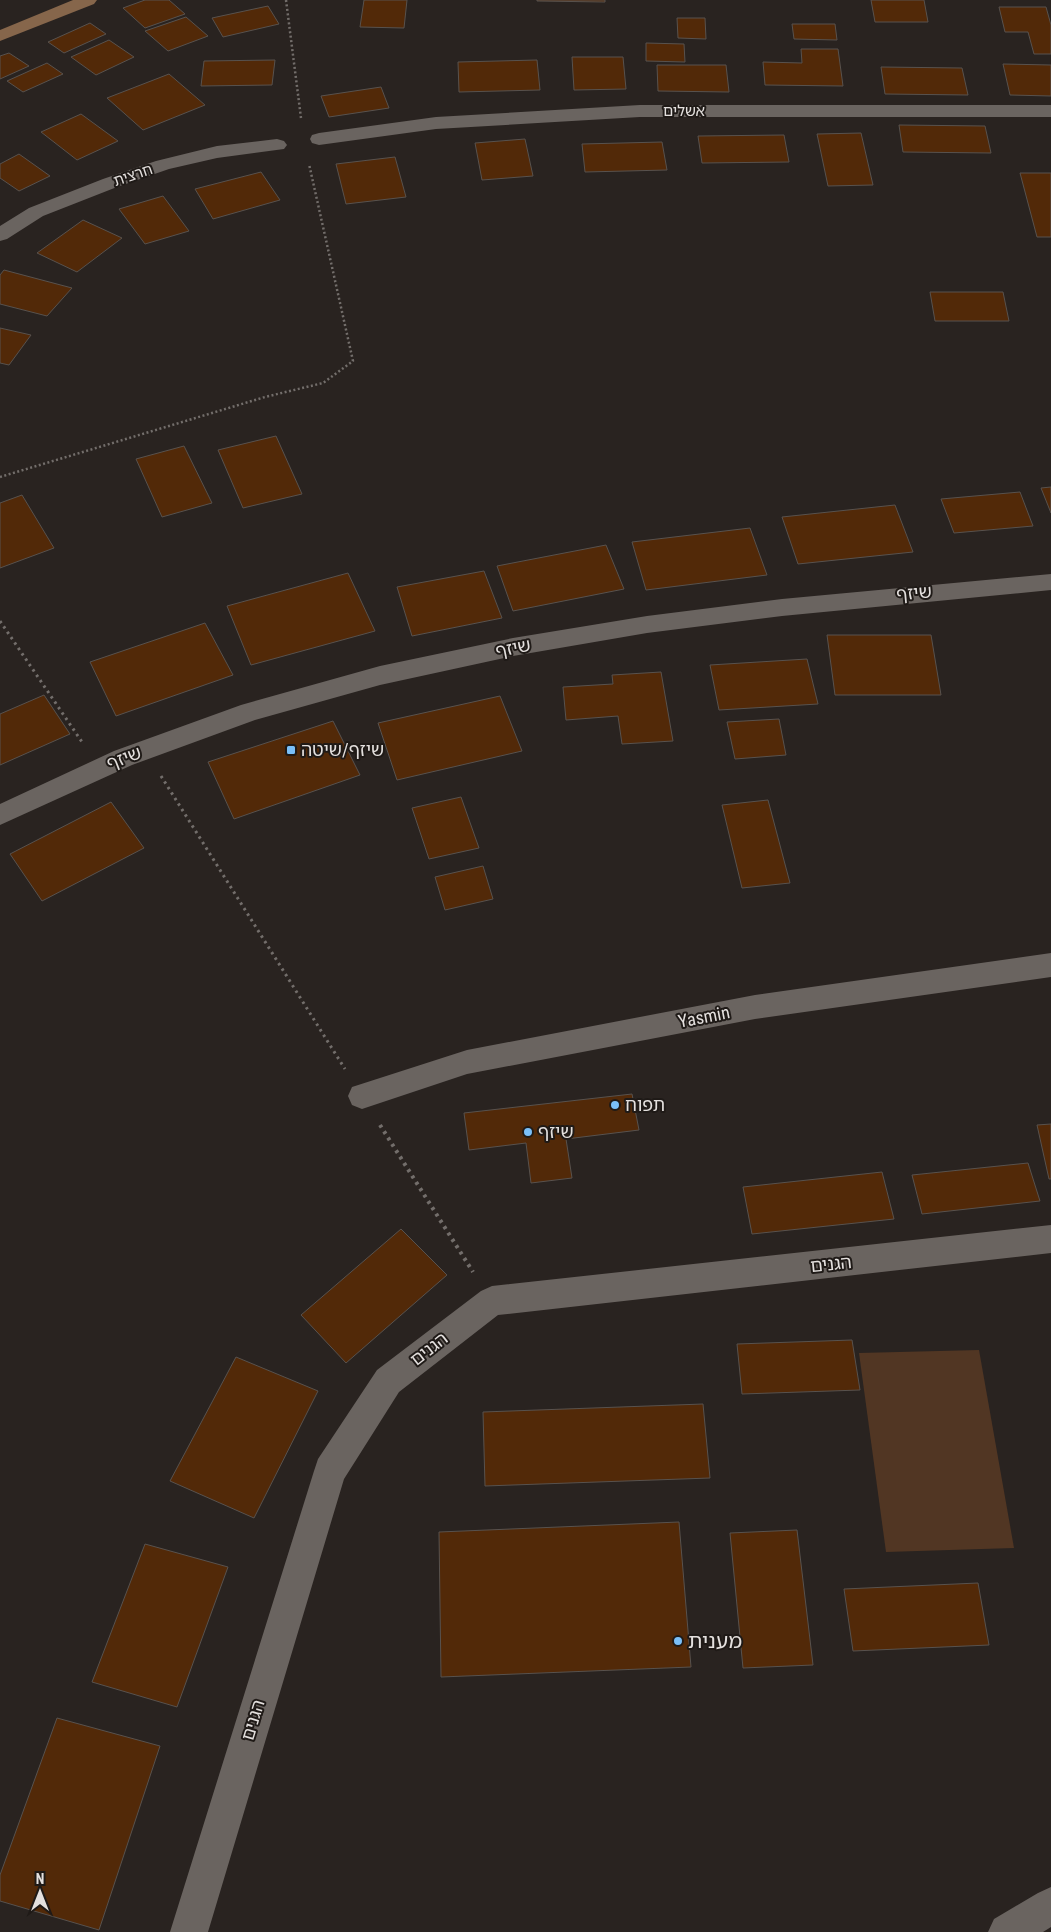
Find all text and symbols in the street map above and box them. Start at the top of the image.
street label: אשלים [663,102,705,120]
street label: חרצית [111,160,155,190]
street label: שיזף [895,580,933,605]
street label: שיזף [493,634,532,661]
place label: שיזף/שיטה [301,739,384,760]
street label: שיזף [103,741,144,774]
marker: שיזף/שיטה [285,744,297,756]
street label: Yasmin [676,1001,731,1032]
place label: תפוח [625,1094,665,1115]
marker: תפוח [609,1099,621,1111]
place label: שיזף [538,1121,574,1142]
marker: שיזף [522,1126,534,1138]
street label: הגנים [809,1251,853,1276]
street label: הגנים [406,1327,452,1370]
place label: מענית [688,1629,742,1653]
marker: מענית [672,1635,684,1647]
street label: הגנים [236,1697,269,1743]
north arrow [15,1867,65,1917]
text: N [36,1871,44,1887]

